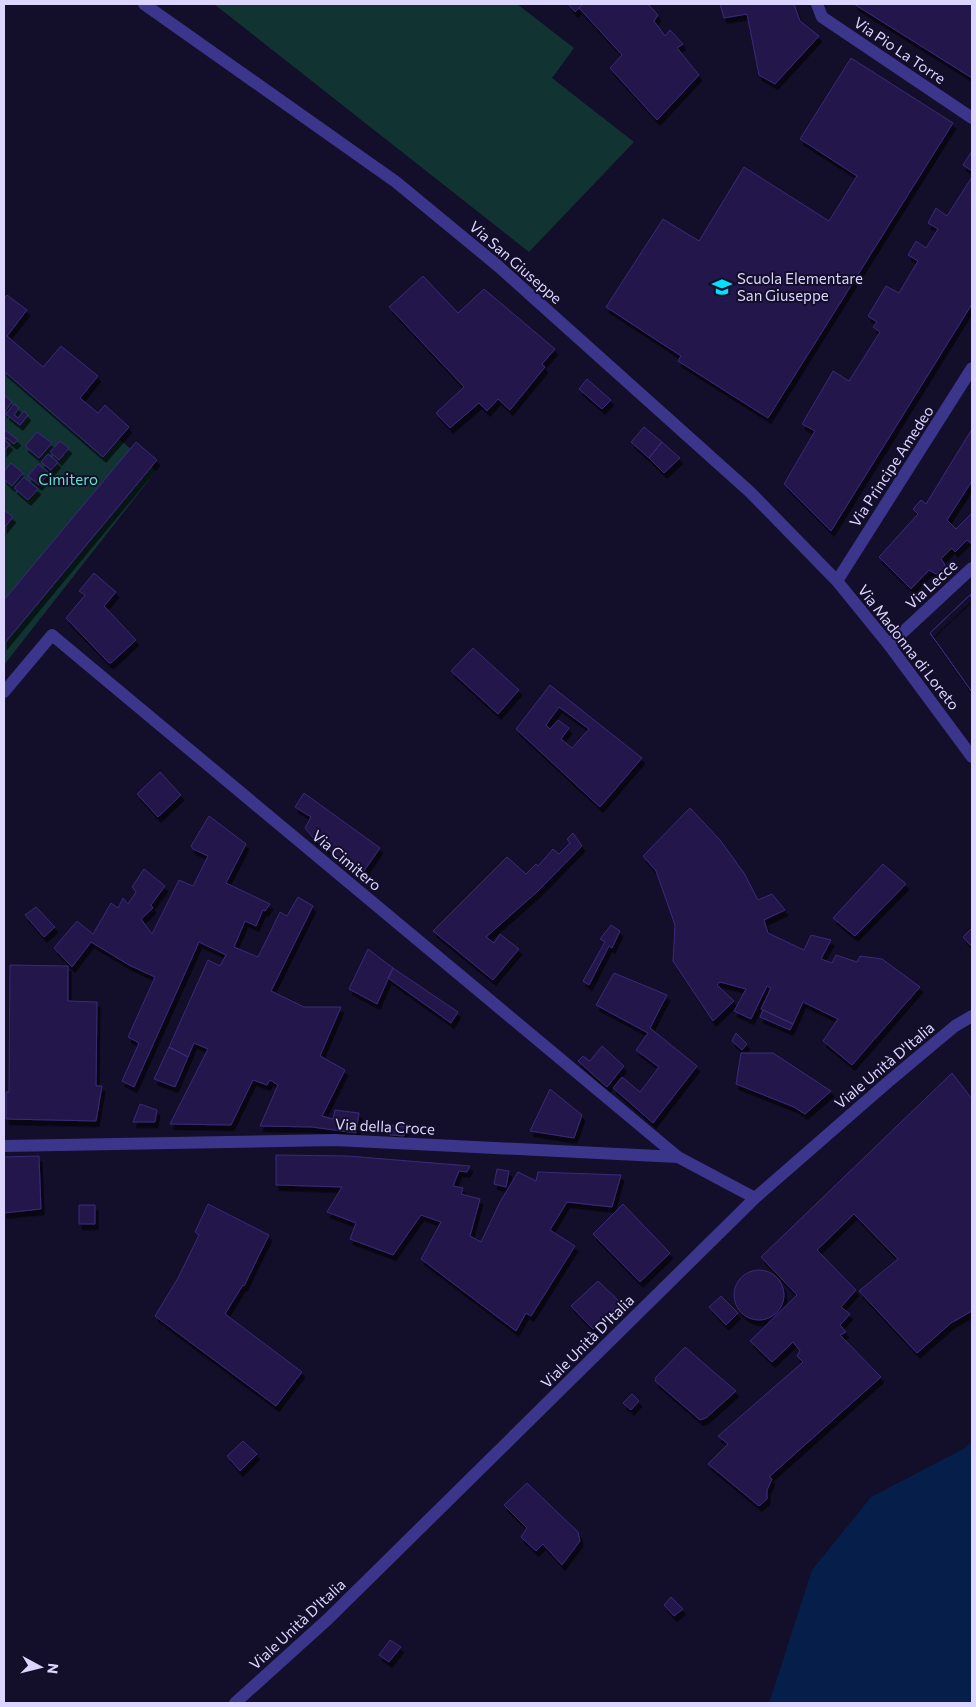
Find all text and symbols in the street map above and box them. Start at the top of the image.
street label: Via Pio La Torre [851,13,949,87]
street label: Via San Giuseppe [466,217,566,307]
place label: Scuola Elementare San Giuseppe [737,269,863,304]
school or university icon: Scuola Elementare San Giuseppe [711,276,733,298]
street label: Via Principe Amedeo [845,402,937,530]
park label: Cimitero [38,470,98,488]
street label: Via Lecce [901,555,961,612]
street label: Via Madonna di Loreto [855,581,963,713]
street label: Via Cimitero [309,826,385,894]
street label: Viale Unità D'Italia [830,1018,938,1112]
street label: Via della Croce [335,1114,436,1138]
street label: Viale Unità D'Italia [537,1291,637,1391]
street label: Viale Unità D'Italia [245,1575,349,1673]
north arrow [15,1642,65,1692]
text: N [44,1662,62,1675]

